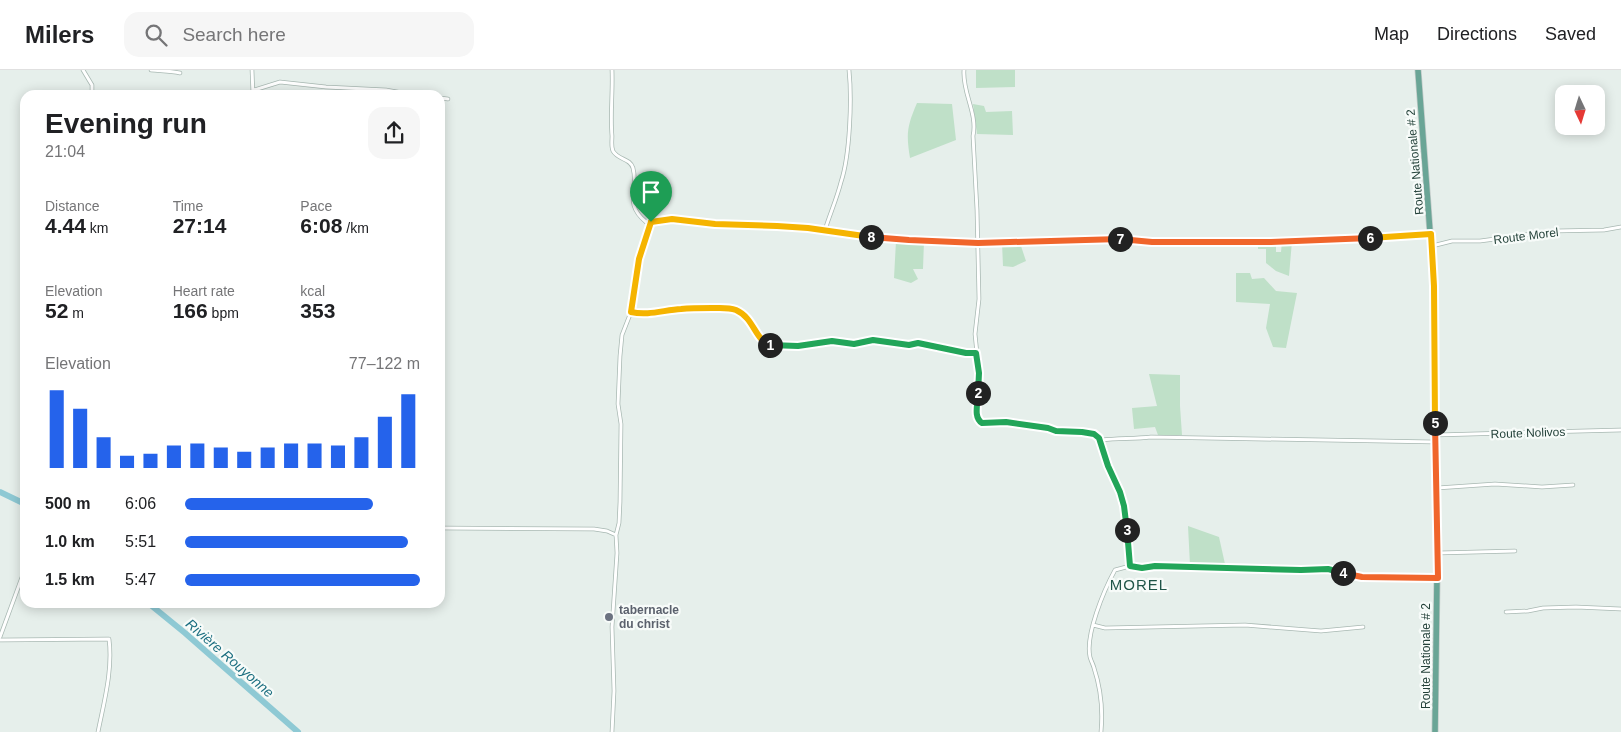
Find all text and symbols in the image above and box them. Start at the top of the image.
search box [124,12,474,57]
text: Milers [25,21,94,48]
icon: search [142,21,170,49]
text: Search here [182,24,286,45]
text: Map [1374,24,1409,44]
text: Directions [1437,24,1517,44]
text: Saved [1545,24,1596,44]
north arrow [1555,85,1605,135]
map controls [1555,85,1605,135]
button: share [368,107,420,159]
text: Evening run [45,108,207,139]
street label: Route Nationale # 2 [1403,108,1427,215]
text: 21:04 [45,143,85,160]
pin [630,171,672,222]
icon: arrive [637,178,665,206]
text: Distance [45,198,99,214]
text: Time [173,198,203,214]
text: Pace [300,198,332,214]
text: 4.44 [45,214,86,237]
text: 27:14 [173,214,226,237]
text: 6:08 [300,214,342,237]
text: km [86,220,108,236]
text: /km [342,220,369,236]
pin: 8 [858,224,884,250]
street label: Route Morel [1493,225,1559,247]
pin: 7 [1108,226,1132,252]
pin: 6 [1358,226,1382,250]
text: 8 [868,229,875,245]
text: 6 [1367,230,1374,246]
text: 7 [1117,231,1124,247]
text: Elevation [45,283,103,299]
text: Heart rate [173,283,235,299]
text: kcal [300,283,325,299]
text: 52 [45,299,68,322]
text: 166 [173,299,208,322]
text: 353 [300,299,335,322]
text: m [68,305,84,321]
text: bpm [208,305,239,321]
pin: 1 [758,332,782,358]
text: 1 [767,337,774,353]
text: Elevation [45,355,111,372]
text: 77–122 m [349,355,420,372]
pin: 2 [966,380,990,406]
text: 2 [975,385,982,401]
pin: 5 [1422,410,1448,436]
text: 5 [1432,415,1439,431]
street label: Route Nolivos [1490,425,1566,441]
text: 500 m [45,495,90,512]
text: 6:06 [125,495,156,512]
pin: 3 [1114,518,1140,542]
text: 3 [1124,522,1131,538]
text: 1.0 km [45,533,95,550]
text: 5:51 [125,533,156,550]
pin: 4 [1330,560,1356,586]
text: 4 [1340,565,1347,581]
text: 1.5 km [45,571,95,588]
text: 5:47 [125,571,156,588]
district label: MOREL [1110,576,1168,593]
place label: tabernacle du christ [619,603,679,631]
street label: Route Nationale # 2 [1419,603,1433,709]
marker: tabernacle du christ [603,611,615,623]
water label: Rivière Rouyonne [183,615,277,701]

